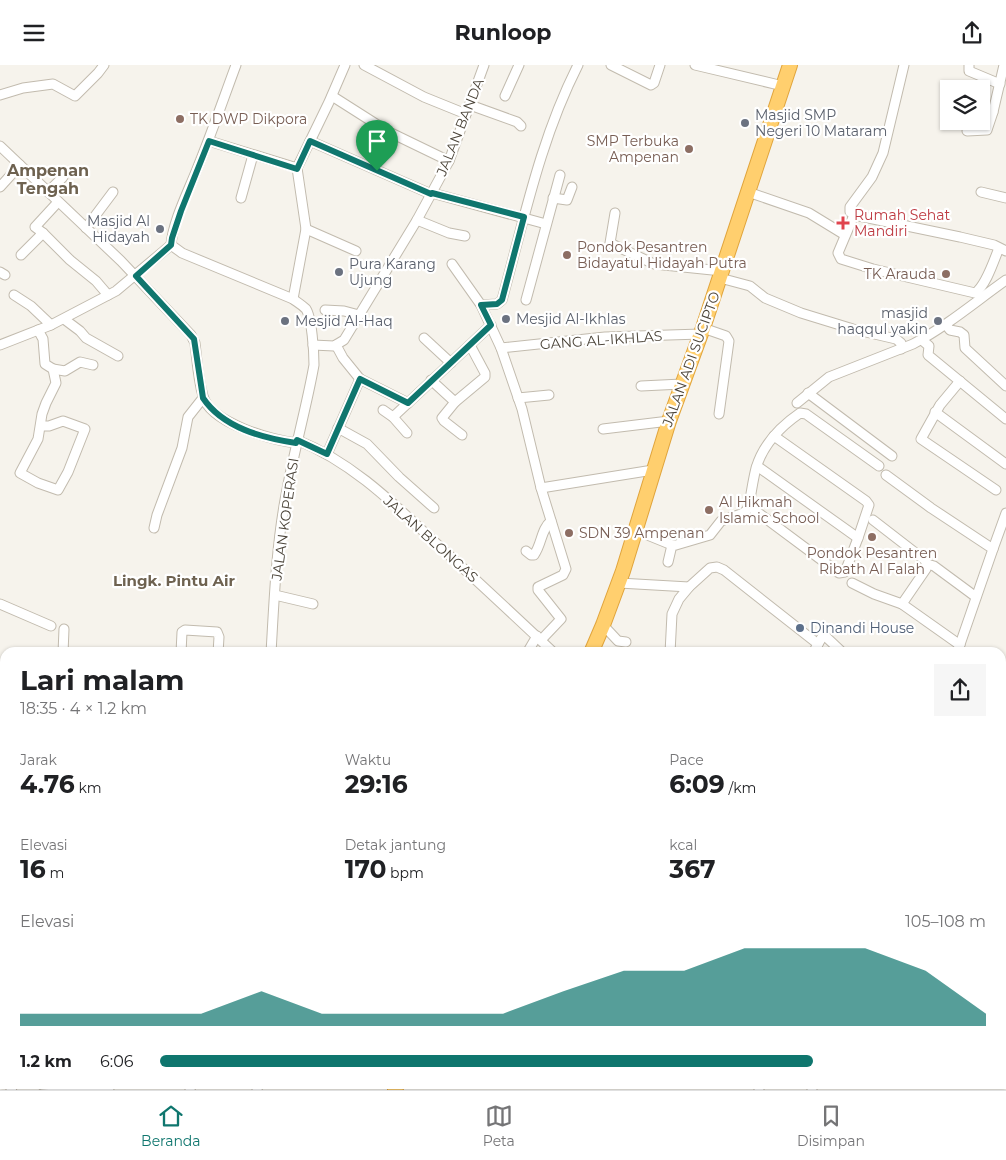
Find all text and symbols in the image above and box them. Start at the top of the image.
icon: menu [20,19,48,47]
text: Runloop [454,19,552,46]
icon: share [958,19,986,47]
street label: JALAN BANDA [432,75,488,179]
map controls [940,80,990,130]
button: layers [940,80,990,130]
place label: Masjid SMP Negeri 10 Mataram [755,106,887,140]
place label: TK DWP Dikpora [190,110,307,128]
marker: TK DWP Dikpora [174,113,186,125]
marker: Masjid SMP Negeri 10 Mataram [739,117,751,129]
pin [356,120,398,171]
icon: arrive [363,127,391,155]
place label: SMP Terbuka Ampenan [587,132,679,166]
marker: SMP Terbuka Ampenan [683,143,695,155]
district label: Ampenan Tengah [6,161,89,198]
place label: Rumah Sehat Mandiri [854,206,951,240]
place label: Masjid Al Hidayah [87,212,150,246]
marker: Rumah Sehat Mandiri [836,216,850,230]
marker: Masjid Al Hidayah [154,223,166,235]
place label: Pondok Pesantren Bidayatul Hidayah Putra [577,238,747,272]
marker: Pondok Pesantren Bidayatul Hidayah Putra [561,249,573,261]
place label: Pura Karang Ujung [349,255,436,289]
place label: TK Arauda [864,265,936,283]
marker: Pura Karang Ujung [333,266,345,278]
marker: TK Arauda [940,268,952,280]
street label: JALAN ADI SUCIPTO [658,289,724,430]
place label: masjid haqqul yakin [837,304,928,338]
place label: Mesjid Al-Ikhlas [516,310,626,328]
place label: Mesjid Al-Haq [295,312,393,330]
marker: Mesjid Al-Ikhlas [500,313,512,325]
marker: Mesjid Al-Haq [279,315,291,327]
marker: masjid haqqul yakin [932,315,944,327]
street label: GANG AL-IKHLAS [539,327,663,353]
street label: JALAN KOPERASI [267,457,303,582]
street label: JALAN BLONGAS [379,491,482,586]
place label: Al Hikmah Islamic School [719,493,819,527]
marker: Al Hikmah Islamic School [703,504,715,516]
place label: SDN 39 Ampenan [579,524,704,542]
marker: SDN 39 Ampenan [563,527,575,539]
marker: Pondok Pesantren Ribath Al Falah [866,531,878,543]
place label: Pondok Pesantren Ribath Al Falah [807,544,937,578]
district label: Lingk. Pintu Air [113,571,236,590]
place label: Dinandi House [810,619,914,637]
marker: Dinandi House [794,622,806,634]
text: Lari malam [20,663,184,697]
button: share [934,664,986,716]
text: 18:35 · 4 × 1.2 km [20,699,147,718]
text: Jarak [20,751,57,769]
text: Waktu [345,751,391,769]
text: Pace [669,751,704,769]
text: 4.76 [20,769,75,799]
text: 29:16 [345,769,408,799]
text: 6:09 [669,769,725,799]
text: km [75,779,102,797]
text: /km [725,779,756,797]
text: Elevasi [20,836,68,854]
text: Detak jantung [345,836,446,854]
text: kcal [669,836,697,854]
text: 16 [20,854,46,884]
text: 170 [345,854,386,884]
text: 367 [669,854,715,884]
text: m [46,864,64,882]
text: bpm [386,864,424,882]
text: Elevasi [20,912,74,931]
text: 105–108 m [905,912,986,931]
text: 1.2 km [20,1052,72,1071]
text: 6:06 [100,1052,133,1071]
tab: Beranda [141,1102,201,1150]
tab: Peta [483,1102,515,1150]
tab: Disimpan [797,1102,865,1150]

